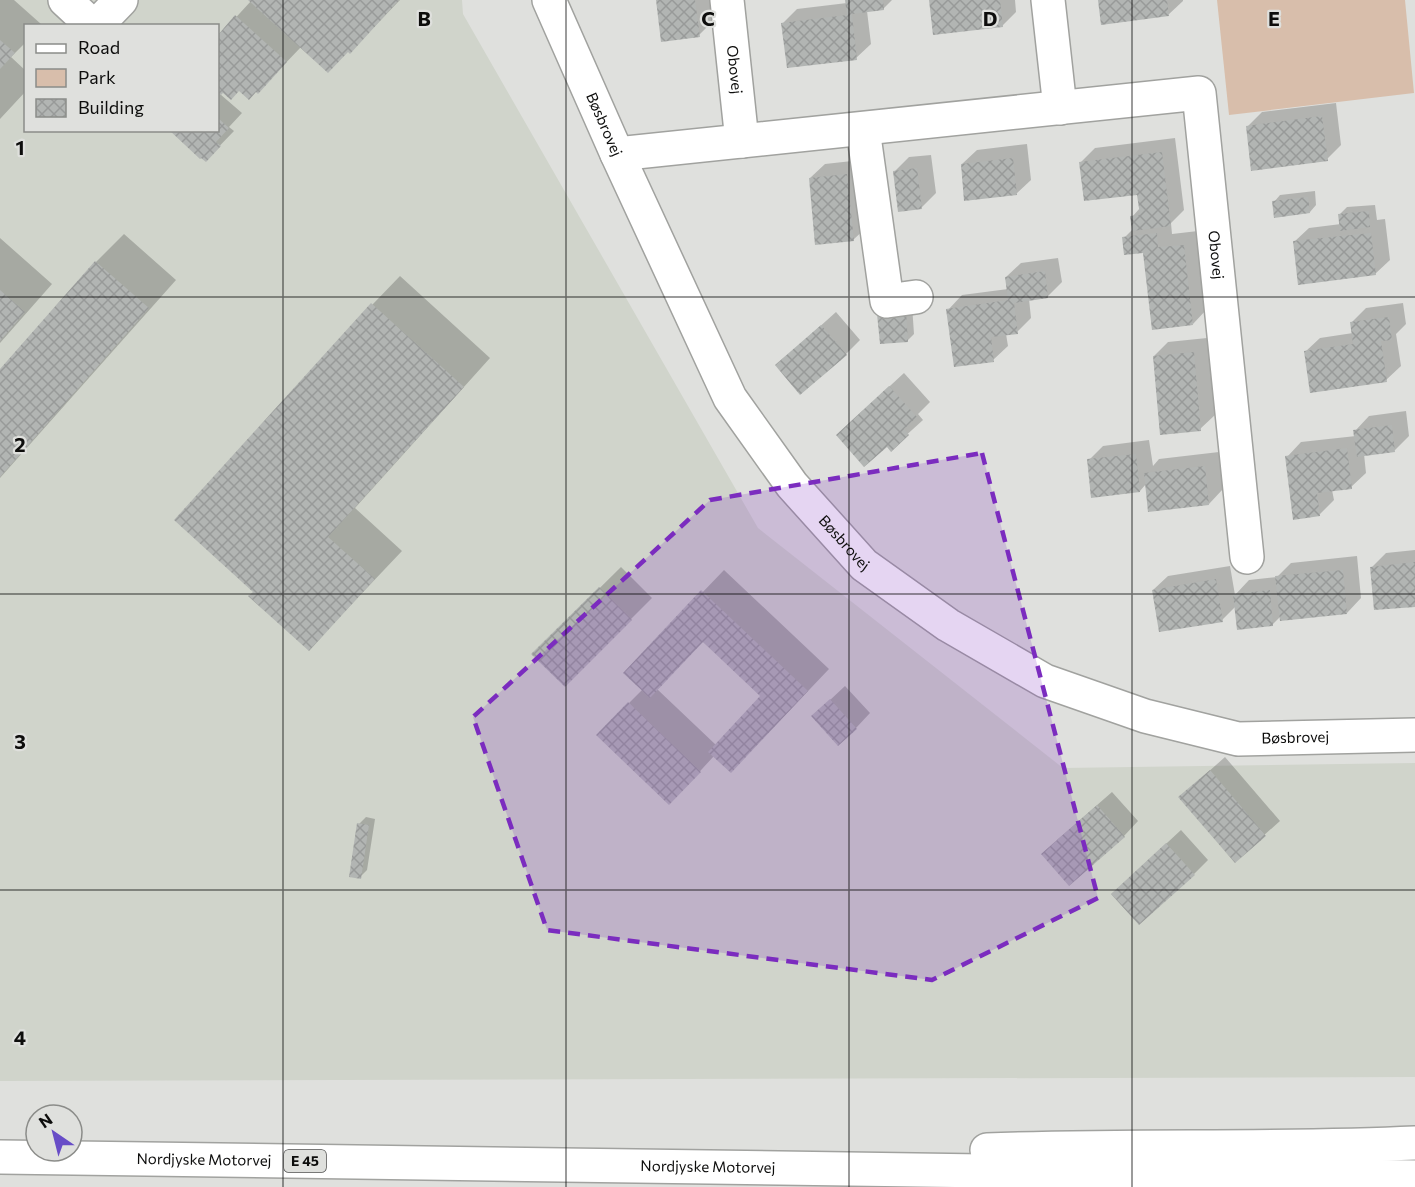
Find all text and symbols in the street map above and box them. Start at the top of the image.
text: B [417,6,431,30]
text: C [701,6,715,30]
text: D [983,6,997,30]
text: E [1268,6,1280,30]
legend [24,24,219,132]
text: Road [78,36,120,58]
street label: Obovej [724,44,747,95]
text: Park [78,66,116,88]
street label: Bøsbrovej [583,89,627,159]
text: Building [78,96,144,118]
text: 1 [15,135,25,159]
street label: Obovej [1205,230,1228,280]
text: 2 [14,432,26,456]
street label: Bøsbrovej [815,511,873,574]
street label: Bøsbrovej [1261,727,1329,746]
text: 3 [14,729,26,753]
text: 4 [14,1025,26,1049]
north arrow [24,1103,84,1163]
text: N [35,1109,55,1132]
street label: Nordjyske Motorvej [136,1149,272,1169]
road number: E 45 [284,1150,326,1172]
street label: Nordjyske Motorvej [640,1156,776,1176]

